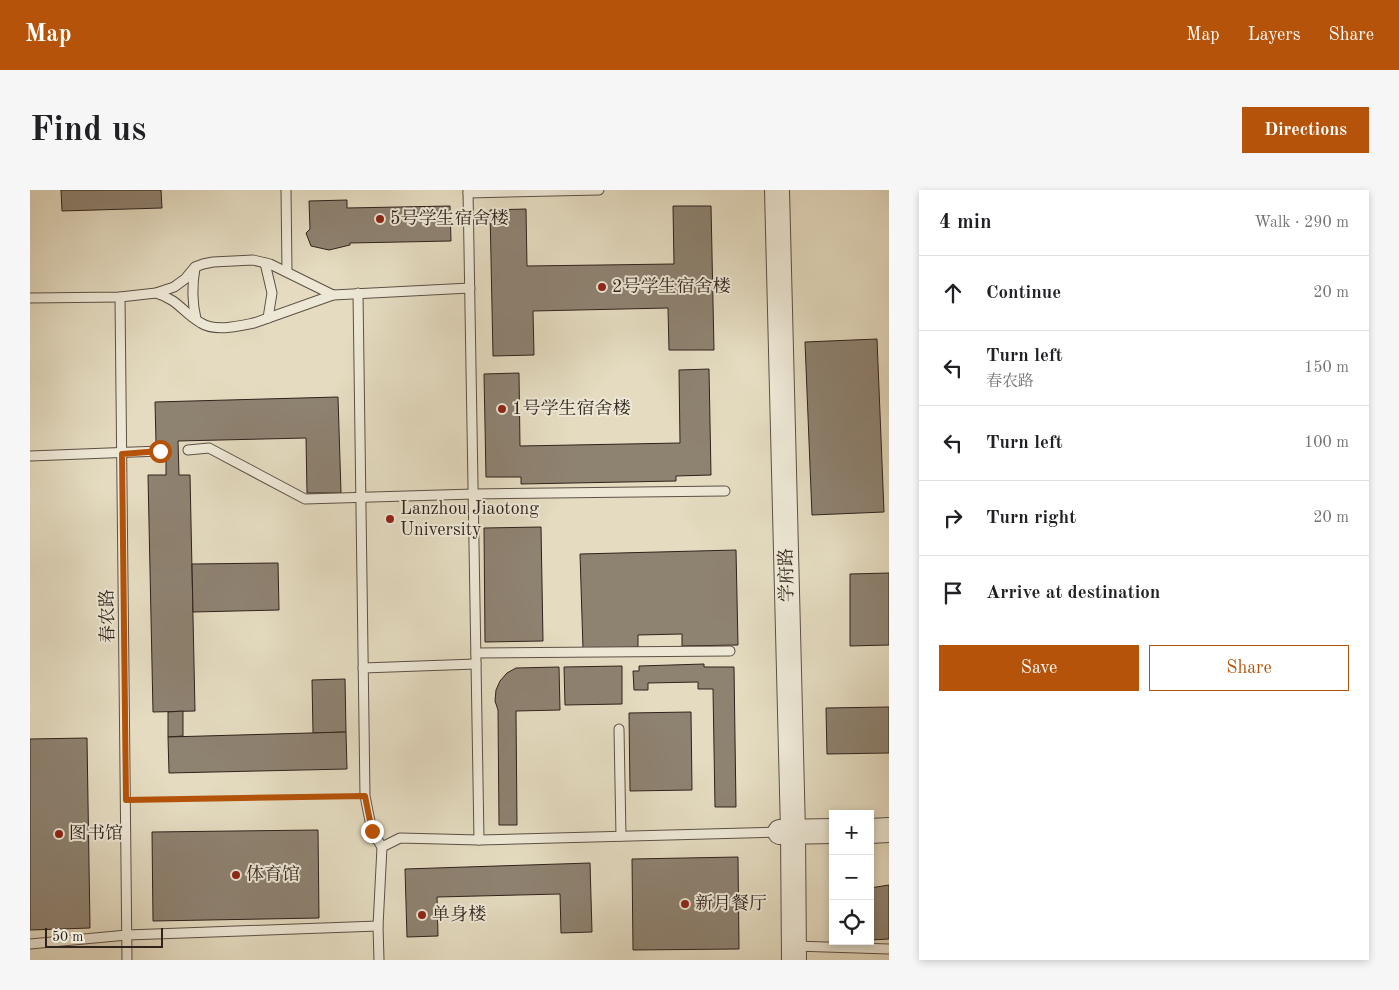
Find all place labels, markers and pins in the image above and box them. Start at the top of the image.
place label: 5号学生宿舍楼 [390,208,508,228]
marker: 5号学生宿舍楼 [374,213,386,225]
place label: 2号学生宿舍楼 [612,276,730,296]
marker: 2号学生宿舍楼 [596,281,608,293]
place label: 1号学生宿舍楼 [512,398,630,418]
marker: 1号学生宿舍楼 [496,403,508,415]
place label: Lanzhou Jiaotong University [400,500,539,539]
marker: Lanzhou Jiaotong University [384,513,396,525]
place label: 图书馆 [69,823,123,843]
marker: 图书馆 [53,828,65,840]
place label: 体育馆 [246,864,300,884]
marker: 体育馆 [230,869,242,881]
place label: 新月餐厅 [695,893,767,913]
marker: 新月餐厅 [679,898,691,910]
place label: 单身楼 [432,904,486,924]
marker: 单身楼 [416,909,428,921]

